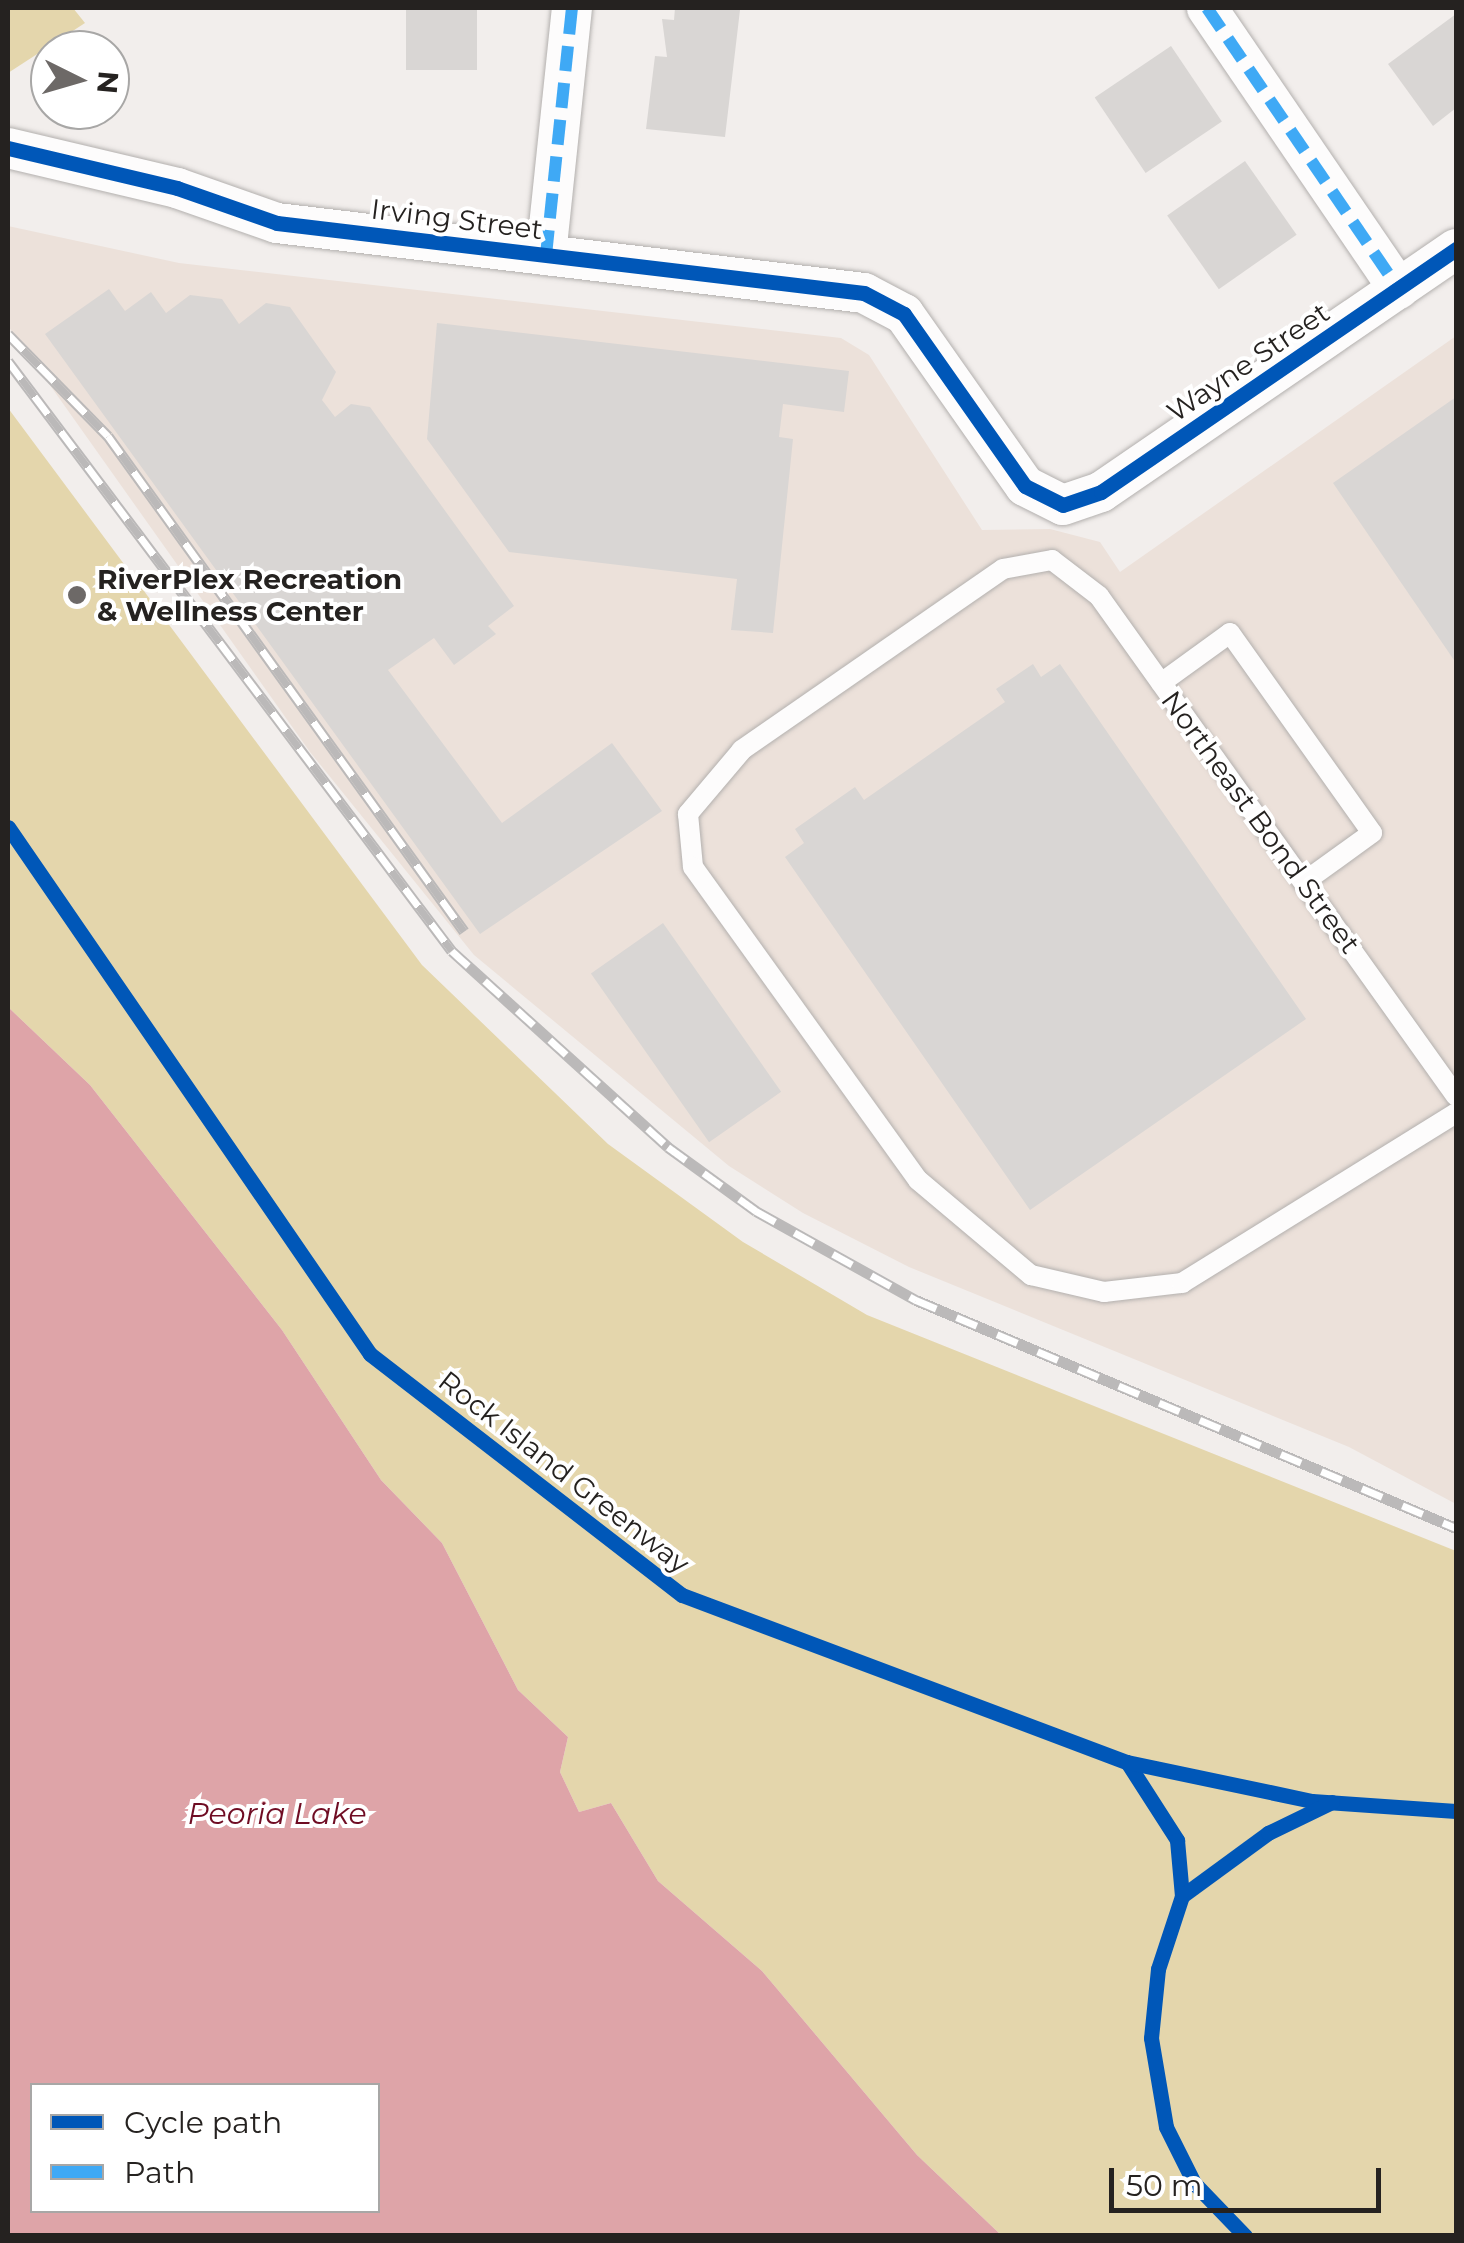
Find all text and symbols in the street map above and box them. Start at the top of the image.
north arrow [30,30,130,130]
text: N [90,70,126,95]
street label: Irving Street [369,192,545,246]
street label: Wayne Street [1160,295,1336,429]
place label: RiverPlex Recreation & Wellness Center [97,562,402,628]
marker: RiverPlex Recreation & Wellness Center [66,584,88,606]
street label: Northeast Bond Street [1154,684,1368,960]
street label: Rock Island Greenway [432,1364,696,1580]
water label: Peoria Lake [187,1796,367,1832]
legend [30,2083,380,2213]
text: Cycle path [124,2104,282,2141]
scale bar [1114,2148,1386,2210]
text: Path [124,2154,195,2191]
text: 50 m [1126,2167,1203,2204]

